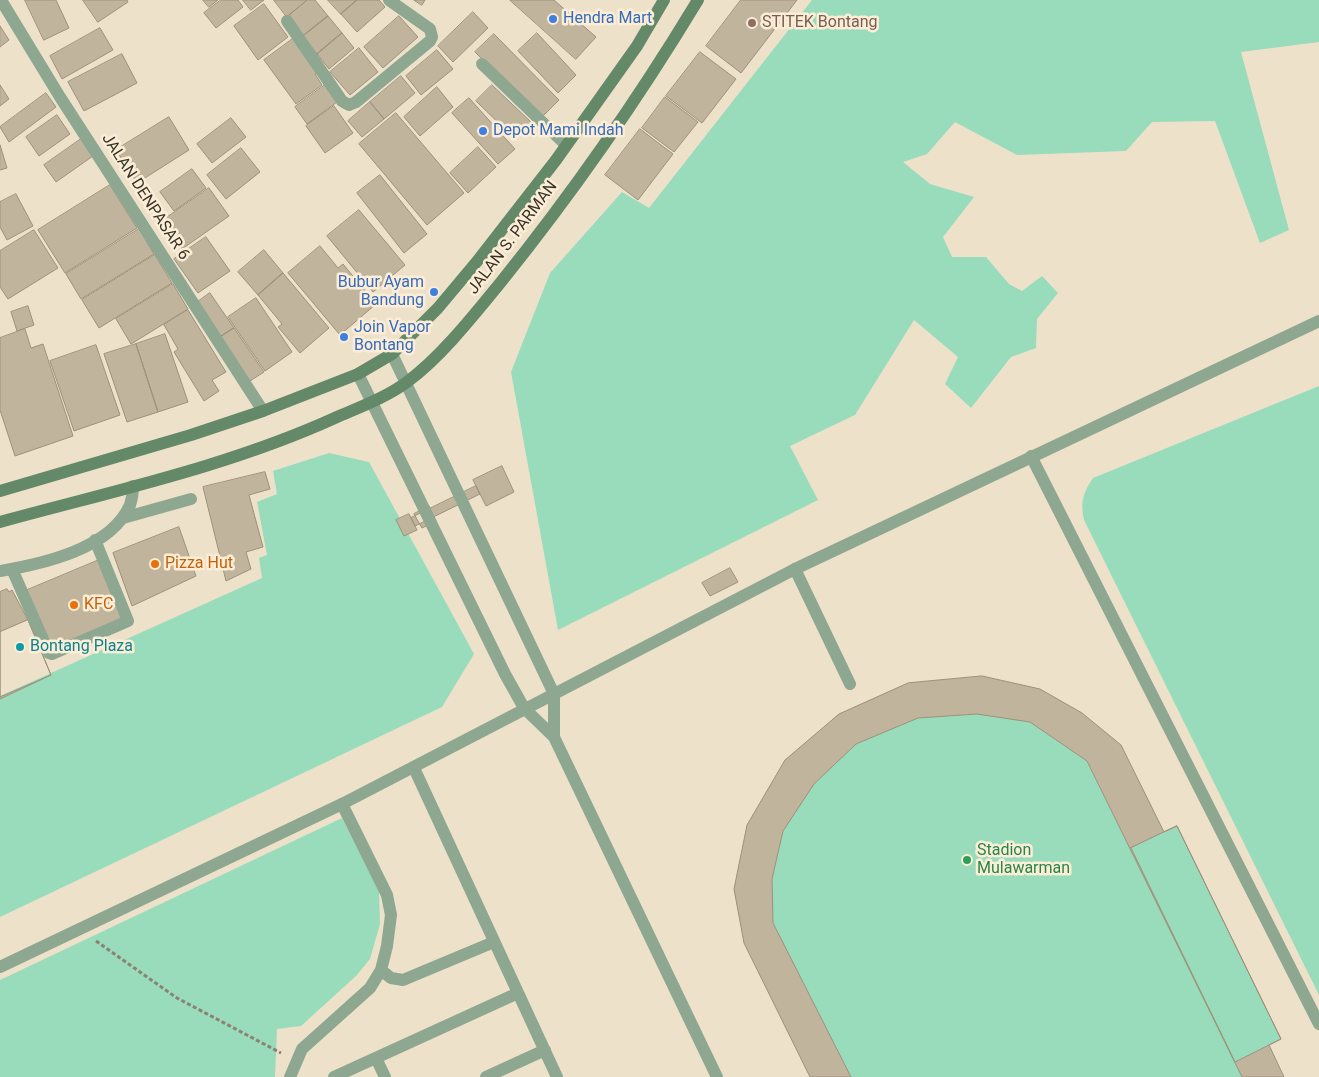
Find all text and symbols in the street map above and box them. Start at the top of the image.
place label: Hendra Mart [563,9,652,29]
marker: Hendra Mart [547,13,559,25]
place label: STITEK Bontang [762,13,878,33]
marker: STITEK Bontang [746,17,758,29]
place label: Depot Mami Indah [493,121,624,141]
marker: Depot Mami Indah [477,125,489,137]
street label: JALAN DENPASAR 6 [97,130,193,264]
street label: JALAN S. PARMAN [464,178,562,298]
place label: Bubur Ayam Bandung [338,273,424,311]
marker: Bubur Ayam Bandung [428,286,440,298]
place label: Join Vapor Bontang [354,318,431,356]
marker: Join Vapor Bontang [338,331,350,343]
place label: Pizza Hut [165,554,233,574]
marker: Pizza Hut [149,558,161,570]
place label: KFC [84,595,113,615]
marker: KFC [68,599,80,611]
place label: Bontang Plaza [30,637,133,657]
marker: Bontang Plaza [14,641,26,653]
place label: Stadion Mulawarman [977,841,1070,879]
marker: Stadion Mulawarman [961,854,973,866]

